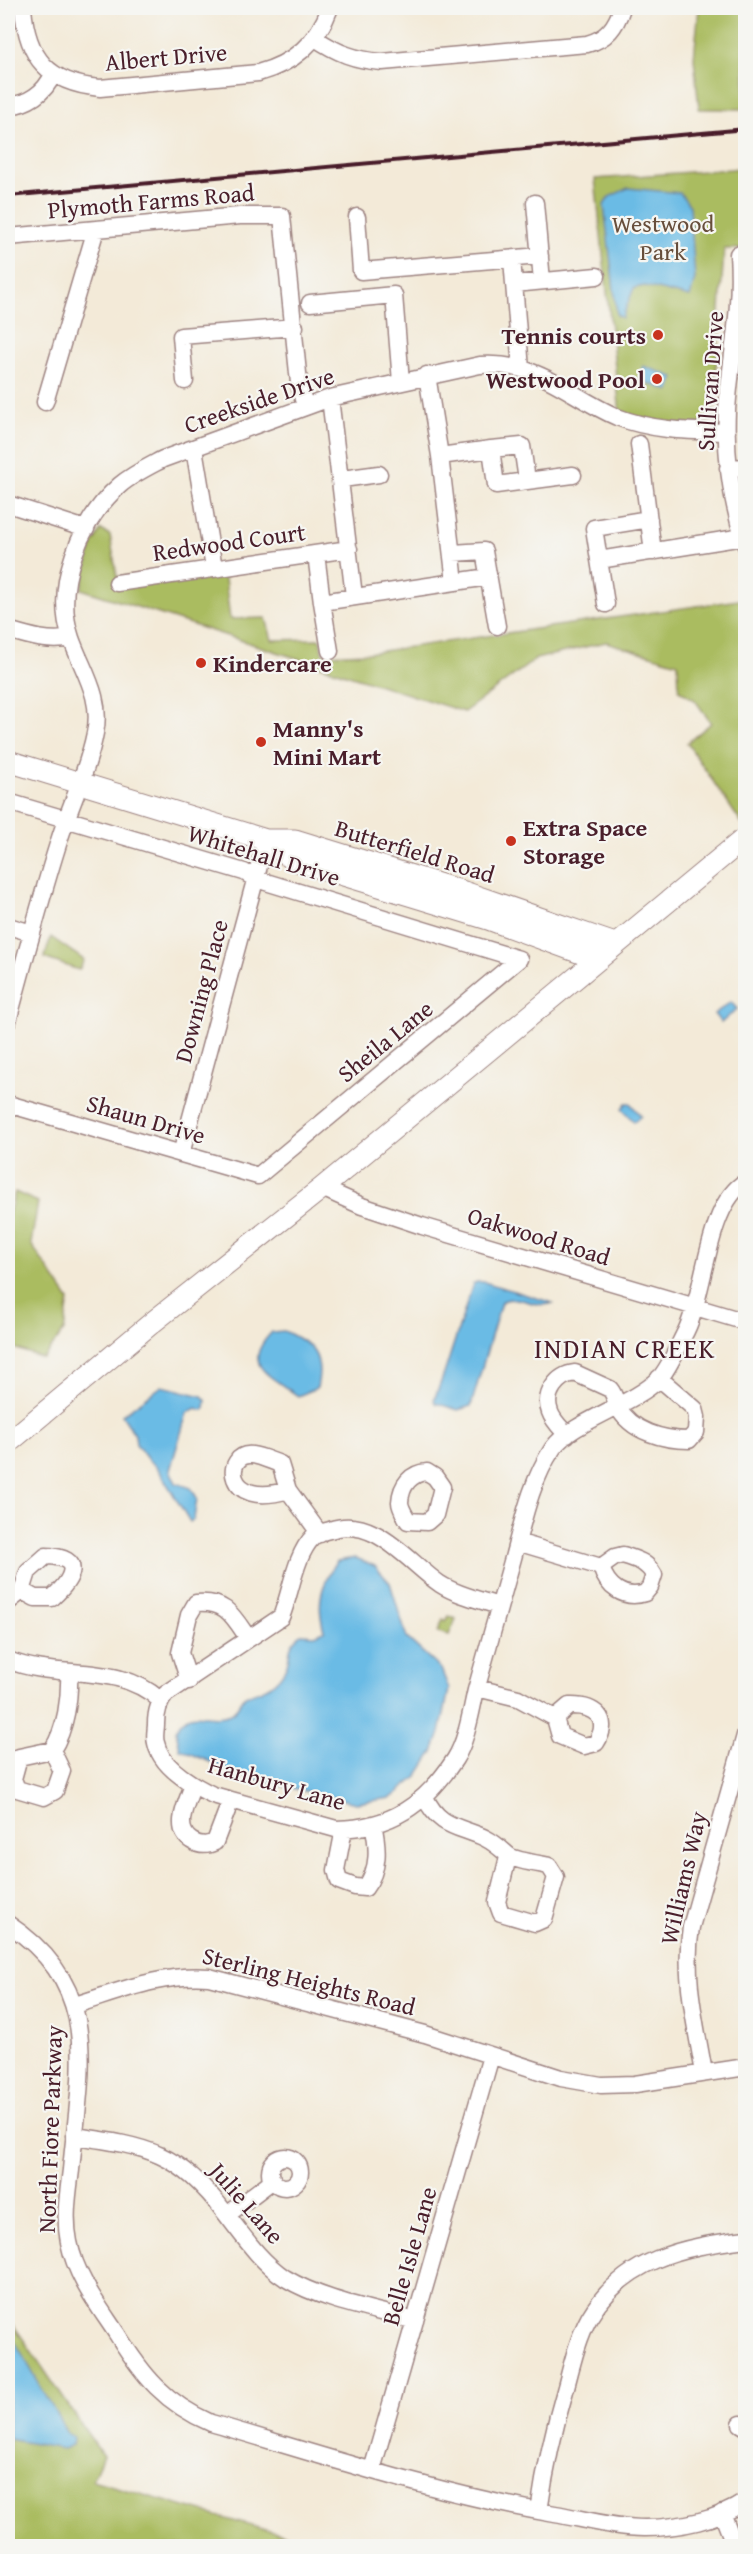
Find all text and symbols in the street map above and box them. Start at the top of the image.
street label: Albert Drive [103,34,229,80]
street label: Plymoth Farms Road [46,175,256,227]
park label: Westwood Park [612,206,715,269]
street label: Sullivan Drive [688,310,732,452]
place label: Tennis courts [502,318,646,353]
marker: Tennis courts [651,328,665,342]
street label: Creekside Drive [179,358,339,442]
place label: Westwood Pool [486,362,646,397]
marker: Westwood Pool [650,372,664,386]
street label: Redwood Court [150,514,308,570]
place label: Kindercare [213,646,332,681]
marker: Kindercare [194,656,208,670]
place label: Manny's Mini Mart [273,711,381,774]
marker: Manny's Mini Mart [254,735,268,749]
street label: Butterfield Road [331,810,499,892]
place label: Extra Space Storage [523,810,648,873]
street label: Whitehall Drive [183,815,345,895]
marker: Extra Space Storage [504,834,518,848]
street label: Downing Place [165,915,237,1067]
street label: Sheila Lane [330,991,440,1091]
street label: Shaun Drive [82,1085,210,1153]
street label: Oakwood Road [463,1198,615,1274]
district label: INDIAN CREEK [534,1328,716,1368]
street label: Hanbury Lane [204,1747,350,1819]
street label: Williams Way [651,1808,715,1948]
street label: Sterling Heights Road [199,1938,419,2024]
street label: North Fiore Parkway [29,2024,71,2234]
street label: Julie Lane [200,2152,292,2252]
street label: Belle Isle Lane [372,2183,446,2329]

